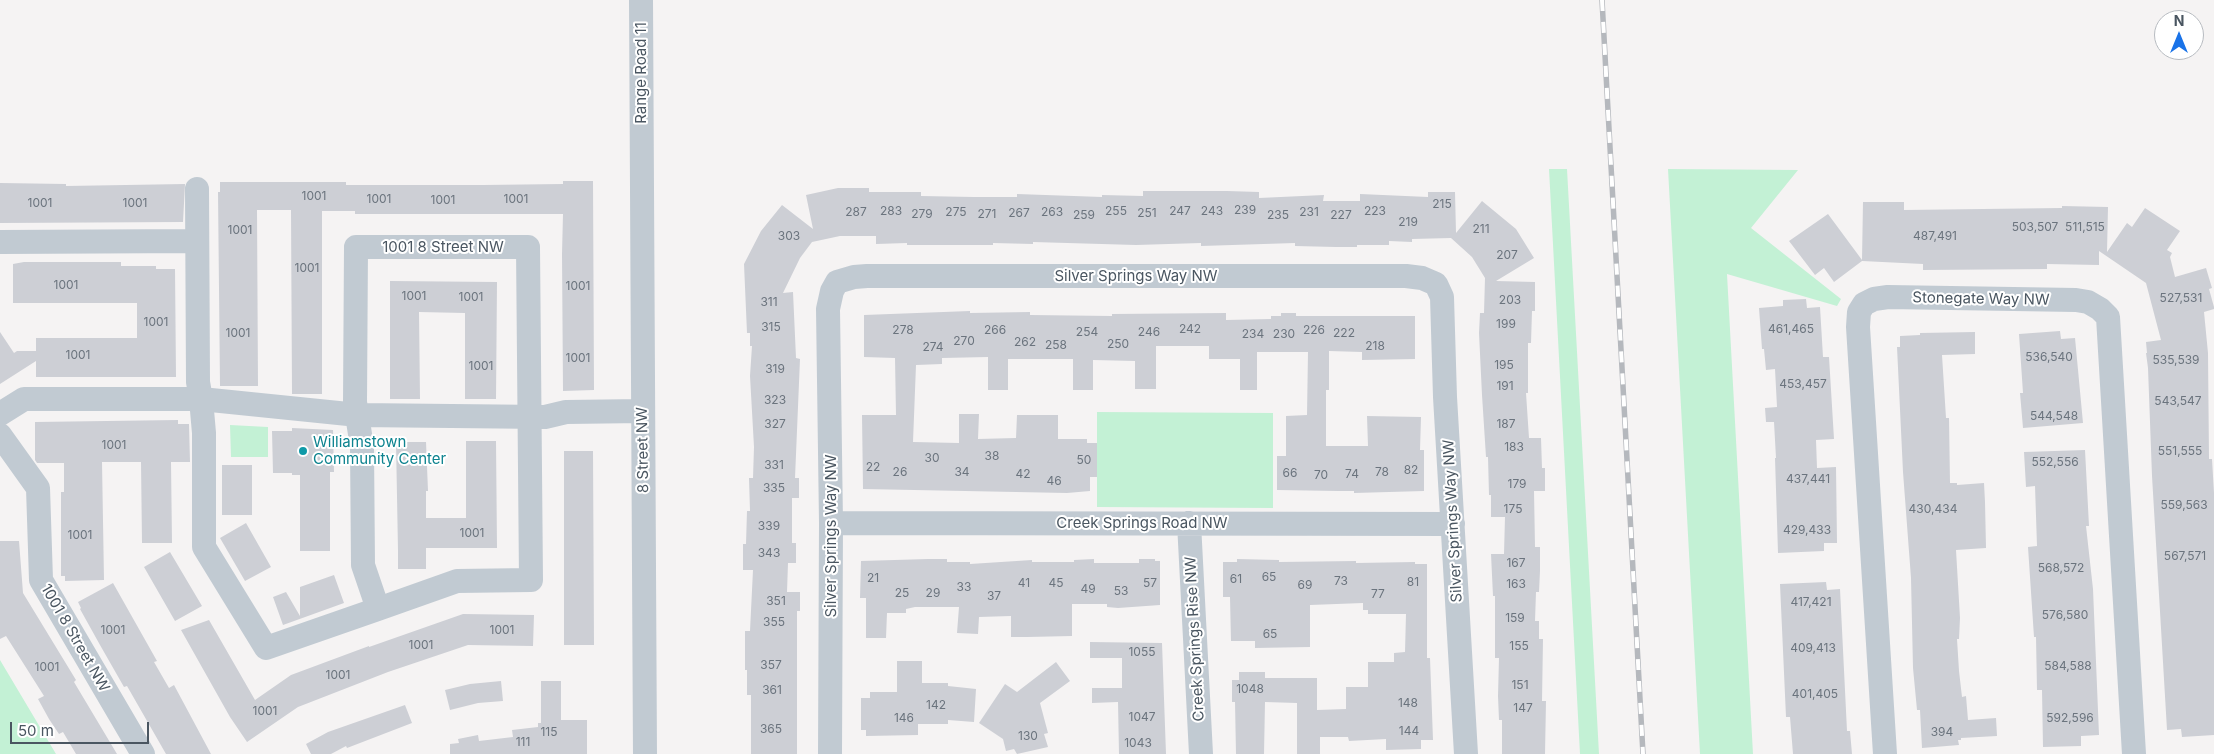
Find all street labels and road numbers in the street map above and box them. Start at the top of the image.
street label: Range Road 11 [632,22,650,124]
street label: 1001 8 Street NW [382,238,504,256]
street label: Silver Springs Way NW [1054,267,1218,285]
street label: Stonegate Way NW [1912,289,2050,309]
street label: 8 Street NW [633,407,653,493]
street label: Silver Springs Way NW [1440,439,1466,603]
street label: Silver Springs Way NW [822,454,840,618]
street label: Creek Springs Road NW [1056,514,1228,532]
street label: Creek Springs Rise NW [1182,556,1208,722]
street label: 1001 8 Street NW [37,581,113,695]

